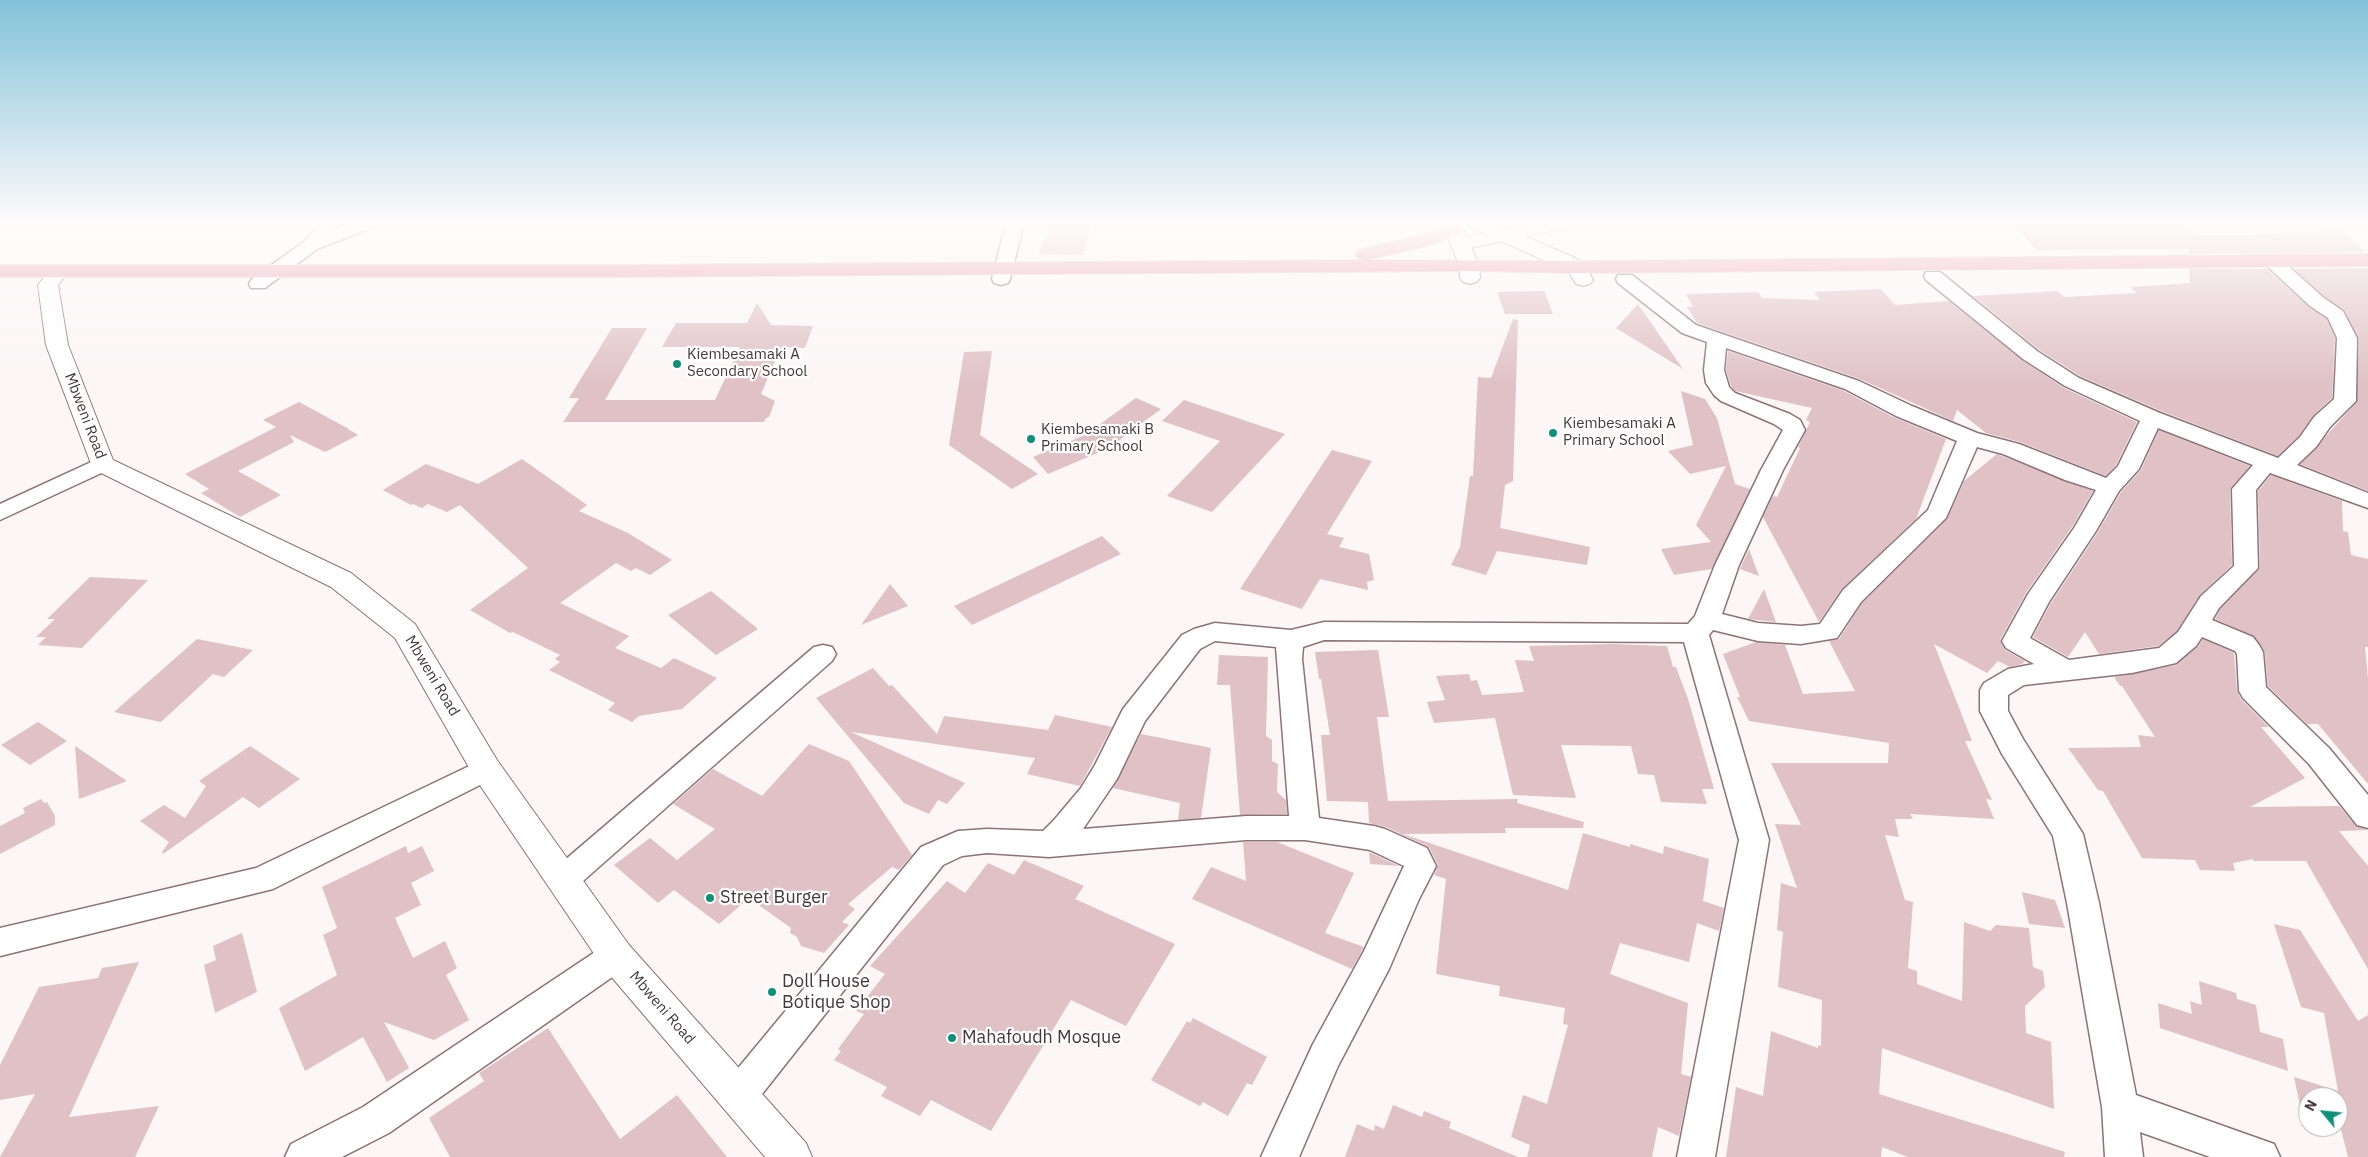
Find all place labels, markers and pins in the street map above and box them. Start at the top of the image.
place label: Kiembesamaki A Secondary School [687,346,807,381]
marker: Kiembesamaki A Secondary School [671,358,683,370]
place label: Kiembesamaki A Primary School [1563,415,1676,450]
place label: Kiembesamaki B Primary School [1041,421,1154,456]
marker: Kiembesamaki A Primary School [1547,427,1559,439]
marker: Kiembesamaki B Primary School [1025,433,1037,445]
place label: Street Burger [720,887,828,909]
marker: Street Burger [704,892,716,904]
place label: Doll House Botique Shop [782,971,891,1014]
marker: Doll House Botique Shop [766,986,778,998]
place label: Mahafoudh Mosque [962,1027,1121,1049]
marker: Mahafoudh Mosque [946,1032,958,1044]

